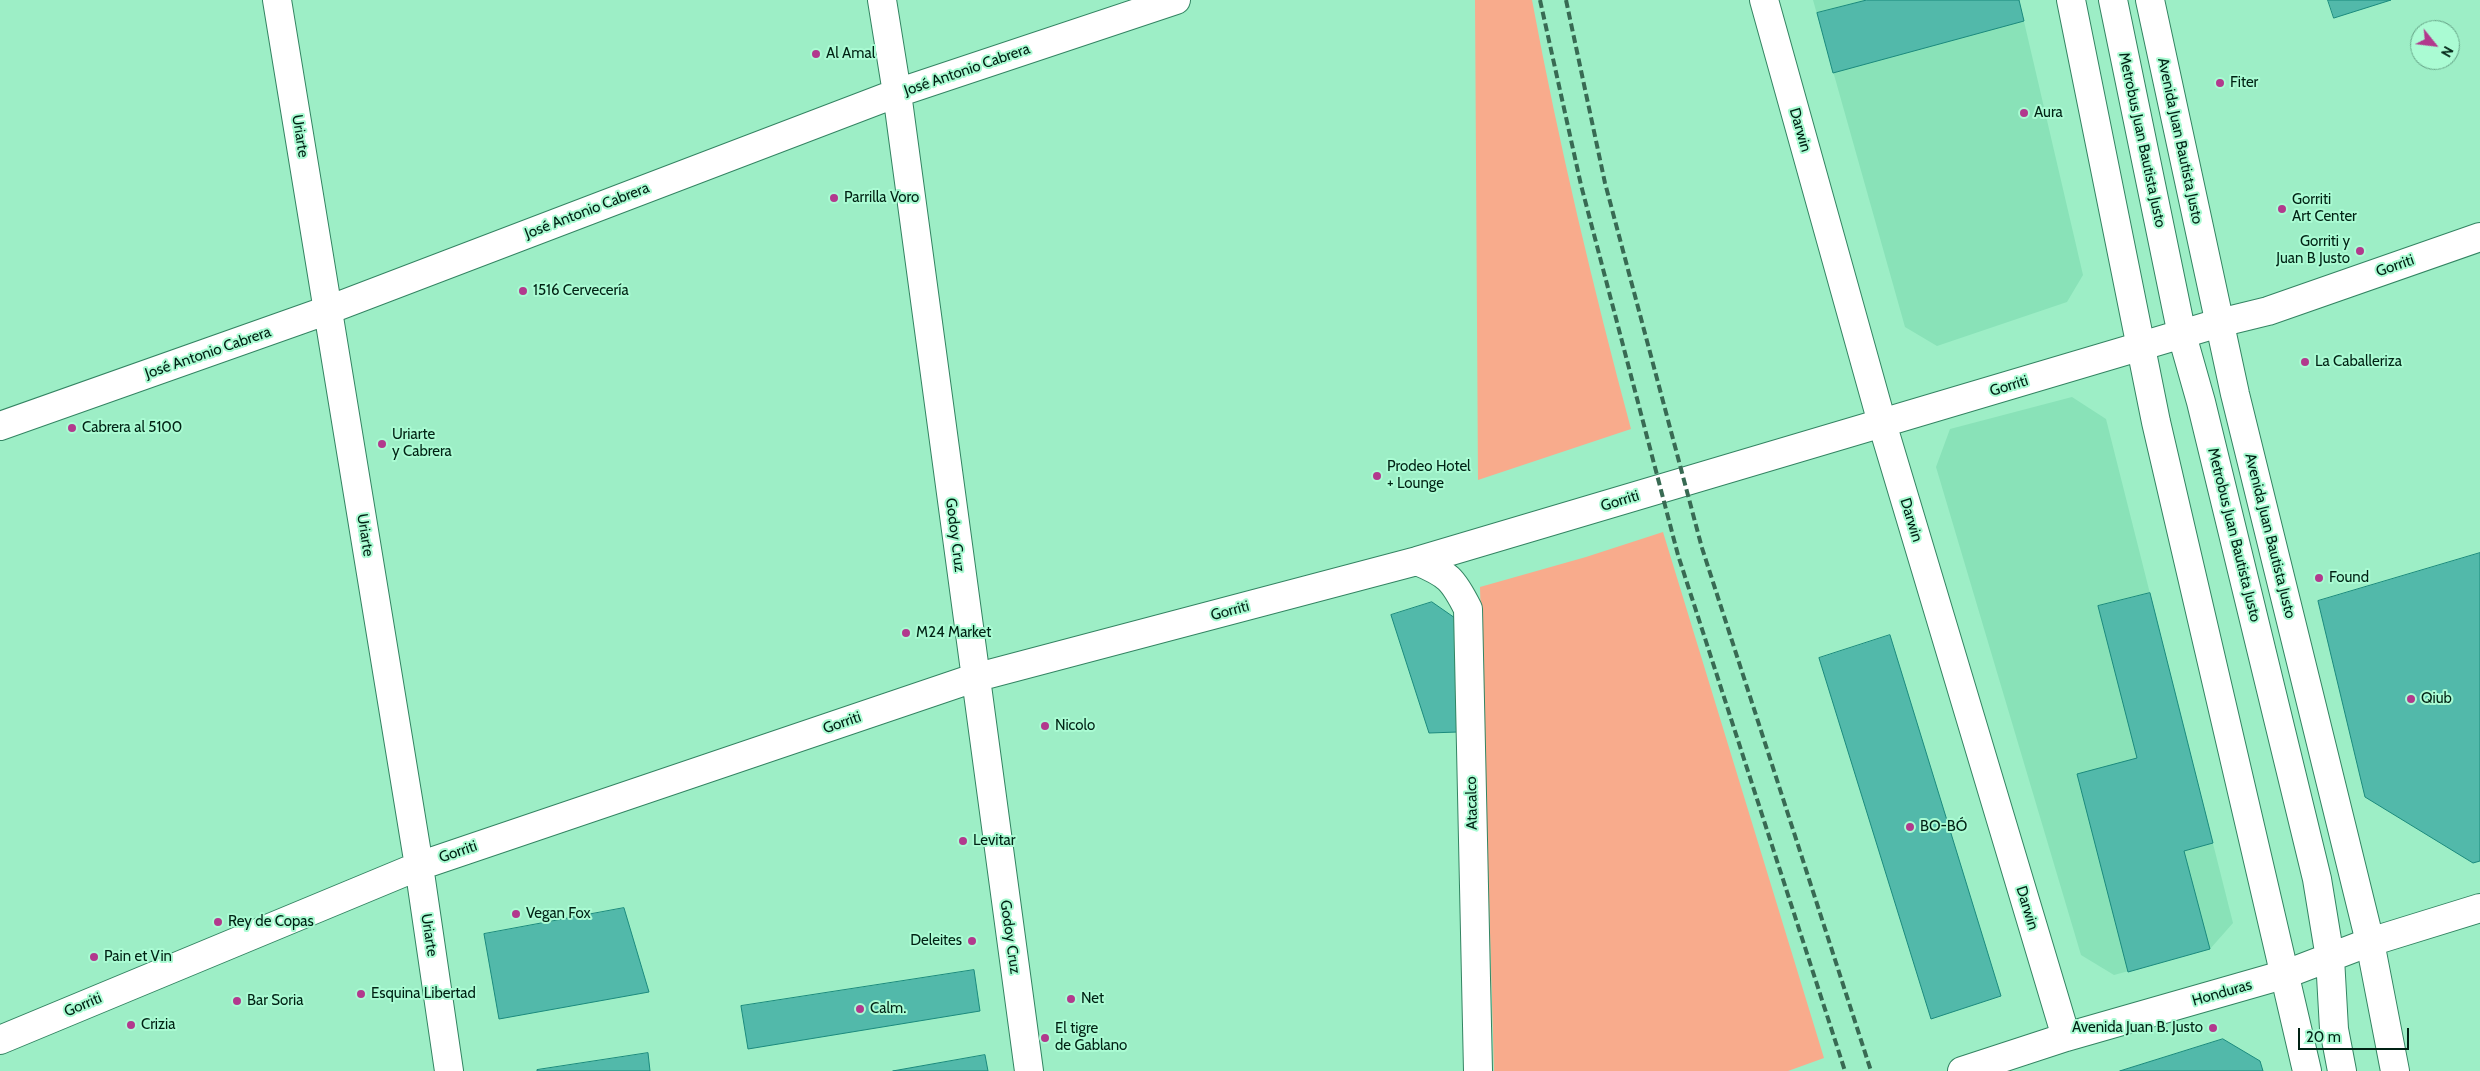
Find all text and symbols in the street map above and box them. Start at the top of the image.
north arrow [2410,20,2460,70]
street label: José Antonio Cabrera [902,40,1032,100]
text: N [2437,43,2458,60]
place label: Al Amal [826,45,875,63]
marker: Al Amal [810,48,822,60]
street label: Metrobus Juan Bautista Justo [2115,51,2169,229]
street label: Avenida Juan Bautista Justo [2154,56,2206,226]
place label: Fiter [2230,74,2258,92]
marker: Fiter [2214,77,2226,89]
place label: Aura [2034,104,2063,122]
street label: Darwin [1785,106,1815,154]
marker: Aura [2018,107,2030,119]
street label: Uriarte [288,113,312,159]
street label: José Antonio Cabrera [522,179,652,243]
place label: Parrilla Voro [844,189,919,207]
place label: Gorriti Art Center [2292,191,2357,226]
marker: Parrilla Voro [828,192,840,204]
marker: Gorriti Art Center [2276,203,2288,215]
place label: Gorriti y Juan B Justo [2276,233,2350,268]
marker: Gorriti y Juan B Justo [2354,245,2366,257]
street label: Gorriti [2374,251,2416,281]
place label: 1516 Cervecería [533,282,629,300]
marker: 1516 Cervecería [517,285,529,297]
street label: José Antonio Cabrera [143,323,273,383]
place label: La Caballeriza [2315,353,2402,371]
marker: La Caballeriza [2299,356,2311,368]
street label: Gorriti [1988,372,2030,400]
place label: Cabrera al 5100 [82,419,182,437]
marker: Cabrera al 5100 [66,422,78,434]
place label: Uriarte y Cabrera [392,426,452,461]
marker: Uriarte y Cabrera [376,438,388,450]
street label: Metrobus Juan Bautista Justo [2204,446,2264,624]
street label: Avenida Juan Bautista Justo [2241,452,2299,620]
place label: Prodeo Hotel + Lounge [1387,458,1471,493]
marker: Prodeo Hotel + Lounge [1371,470,1383,482]
street label: Gorriti [1599,487,1641,515]
street label: Darwin [1896,496,1926,544]
street label: Godoy Cruz [942,497,968,573]
street label: Uriarte [353,512,377,558]
place label: Found [2329,569,2369,587]
marker: Found [2313,572,2325,584]
street label: Gorriti [1209,597,1251,625]
place label: M24 Market [916,624,991,642]
marker: M24 Market [900,627,912,639]
place label: Qiub [2421,690,2452,708]
marker: Qiub [2405,693,2417,705]
street label: Gorriti [821,708,863,738]
place label: Nicolo [1055,717,1095,735]
marker: Nicolo [1039,720,1051,732]
street label: Atacalco [1463,776,1481,830]
place label: BO-BÓ [1920,818,1967,836]
marker: BO-BÓ [1904,821,1916,833]
place label: Levitar [973,832,1016,850]
marker: Levitar [957,835,969,847]
street label: Gorriti [437,837,479,867]
street label: Darwin [2012,884,2042,932]
street label: Godoy Cruz [996,899,1024,975]
place label: Vegan Fox [526,905,591,923]
marker: Vegan Fox [510,908,522,920]
street label: Uriarte [417,912,441,958]
place label: Rey de Copas [228,913,314,931]
marker: Rey de Copas [212,916,224,928]
place label: Deleites [910,932,962,950]
marker: Deleites [966,935,978,947]
place label: Pain et Vin [104,948,172,966]
marker: Pain et Vin [88,951,100,963]
street label: Honduras [2190,976,2254,1010]
place label: Esquina Libertad [371,985,476,1003]
marker: Esquina Libertad [355,988,367,1000]
street label: Gorriti [61,989,105,1021]
place label: Net [1081,990,1104,1008]
place label: Bar Soria [247,992,303,1010]
marker: Net [1065,993,1077,1005]
marker: Bar Soria [231,995,243,1007]
place label: Calm. [870,1000,906,1018]
marker: Calm. [854,1003,866,1015]
place label: Crizia [141,1016,175,1034]
scale bar [2300,1018,2411,1050]
marker: Crizia [125,1019,137,1031]
place label: Avenida Juan B. Justo [2072,1019,2203,1037]
place label: El tigre de Gablano [1055,1020,1127,1055]
marker: Avenida Juan B. Justo [2207,1022,2219,1034]
text: 20 m [2306,1028,2341,1046]
marker: El tigre de Gablano [1039,1032,1051,1044]

